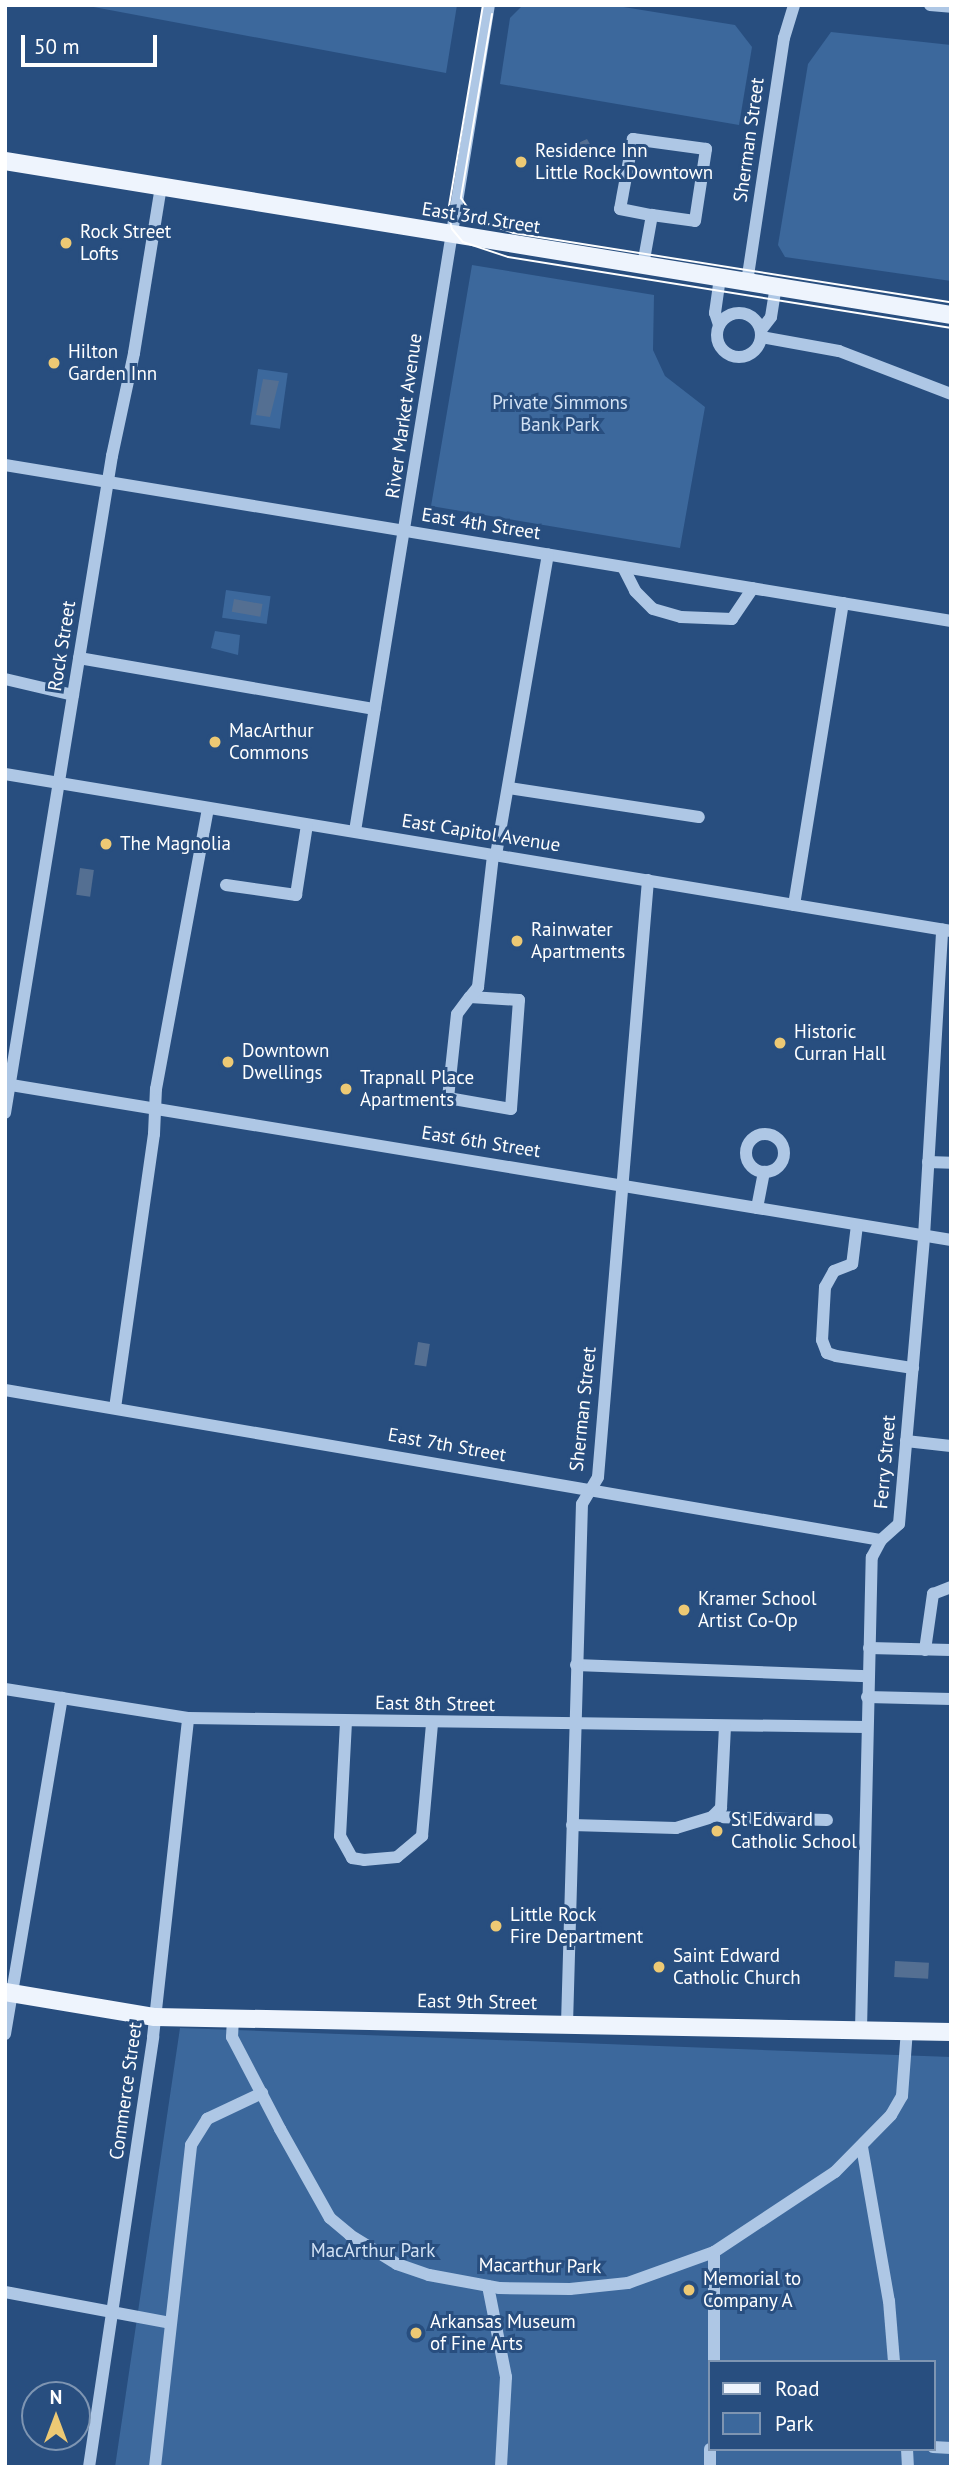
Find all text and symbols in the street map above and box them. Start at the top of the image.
scale bar [24,21,161,65]
text: 50 m [34,33,80,60]
street label: Sherman Street [729,76,769,204]
place label: Residence Inn Little Rock Downtown [535,140,714,184]
marker: Residence Inn Little Rock Downtown [513,154,529,170]
street label: East 3rd Street [420,197,542,239]
place label: Rock Street Lofts [80,221,172,265]
marker: Rock Street Lofts [58,235,74,251]
street label: River Market Avenue [381,332,427,500]
place label: Hilton Garden Inn [68,341,157,385]
marker: Hilton Garden Inn [46,355,62,371]
park label: Private Simmons Bank Park [492,392,628,436]
street label: East 4th Street [420,503,542,545]
street label: Rock Street [44,599,80,693]
place label: MacArthur Commons [229,720,314,764]
marker: MacArthur Commons [207,734,223,750]
street label: East Capitol Avenue [400,809,562,857]
place label: The Magnolia [120,833,231,855]
marker: The Magnolia [98,836,114,852]
place label: Rainwater Apartments [531,919,625,963]
marker: Rainwater Apartments [509,933,525,949]
place label: Historic Curran Hall [794,1021,886,1065]
marker: Historic Curran Hall [772,1035,788,1051]
place label: Downtown Dwellings [242,1040,329,1084]
marker: Downtown Dwellings [220,1054,236,1070]
place label: Trapnall Place Apartments [360,1067,474,1111]
marker: Trapnall Place Apartments [338,1081,354,1097]
street label: East 6th Street [420,1121,542,1163]
street label: Sherman Street [565,1345,601,1473]
street label: Ferry Street [870,1414,900,1510]
street label: East 7th Street [386,1423,508,1467]
place label: Kramer School Artist Co-Op [698,1588,817,1632]
marker: Kramer School Artist Co-Op [676,1602,692,1618]
street label: East 8th Street [375,1692,495,1716]
place label: St Edward Catholic School [731,1809,857,1853]
marker: St Edward Catholic School [709,1823,725,1839]
place label: Little Rock Fire Department [510,1904,643,1948]
marker: Little Rock Fire Department [488,1918,504,1934]
place label: Saint Edward Catholic Church [673,1945,801,1989]
marker: Saint Edward Catholic Church [651,1959,667,1975]
street label: East 9th Street [417,1990,537,2014]
street label: Commerce Street [105,2021,147,2161]
park label: MacArthur Park [311,2240,435,2262]
street label: Macarthur Park [478,2254,602,2278]
place label: Memorial to Company A [703,2268,801,2312]
marker: Memorial to Company A [681,2282,697,2298]
place label: Arkansas Museum of Fine Arts [430,2311,576,2355]
marker: Arkansas Museum of Fine Arts [408,2325,424,2341]
legend [708,2360,935,2451]
text: Road [775,2375,819,2402]
north arrow [21,2381,91,2451]
text: N [50,2385,62,2409]
text: Park [775,2410,814,2437]

